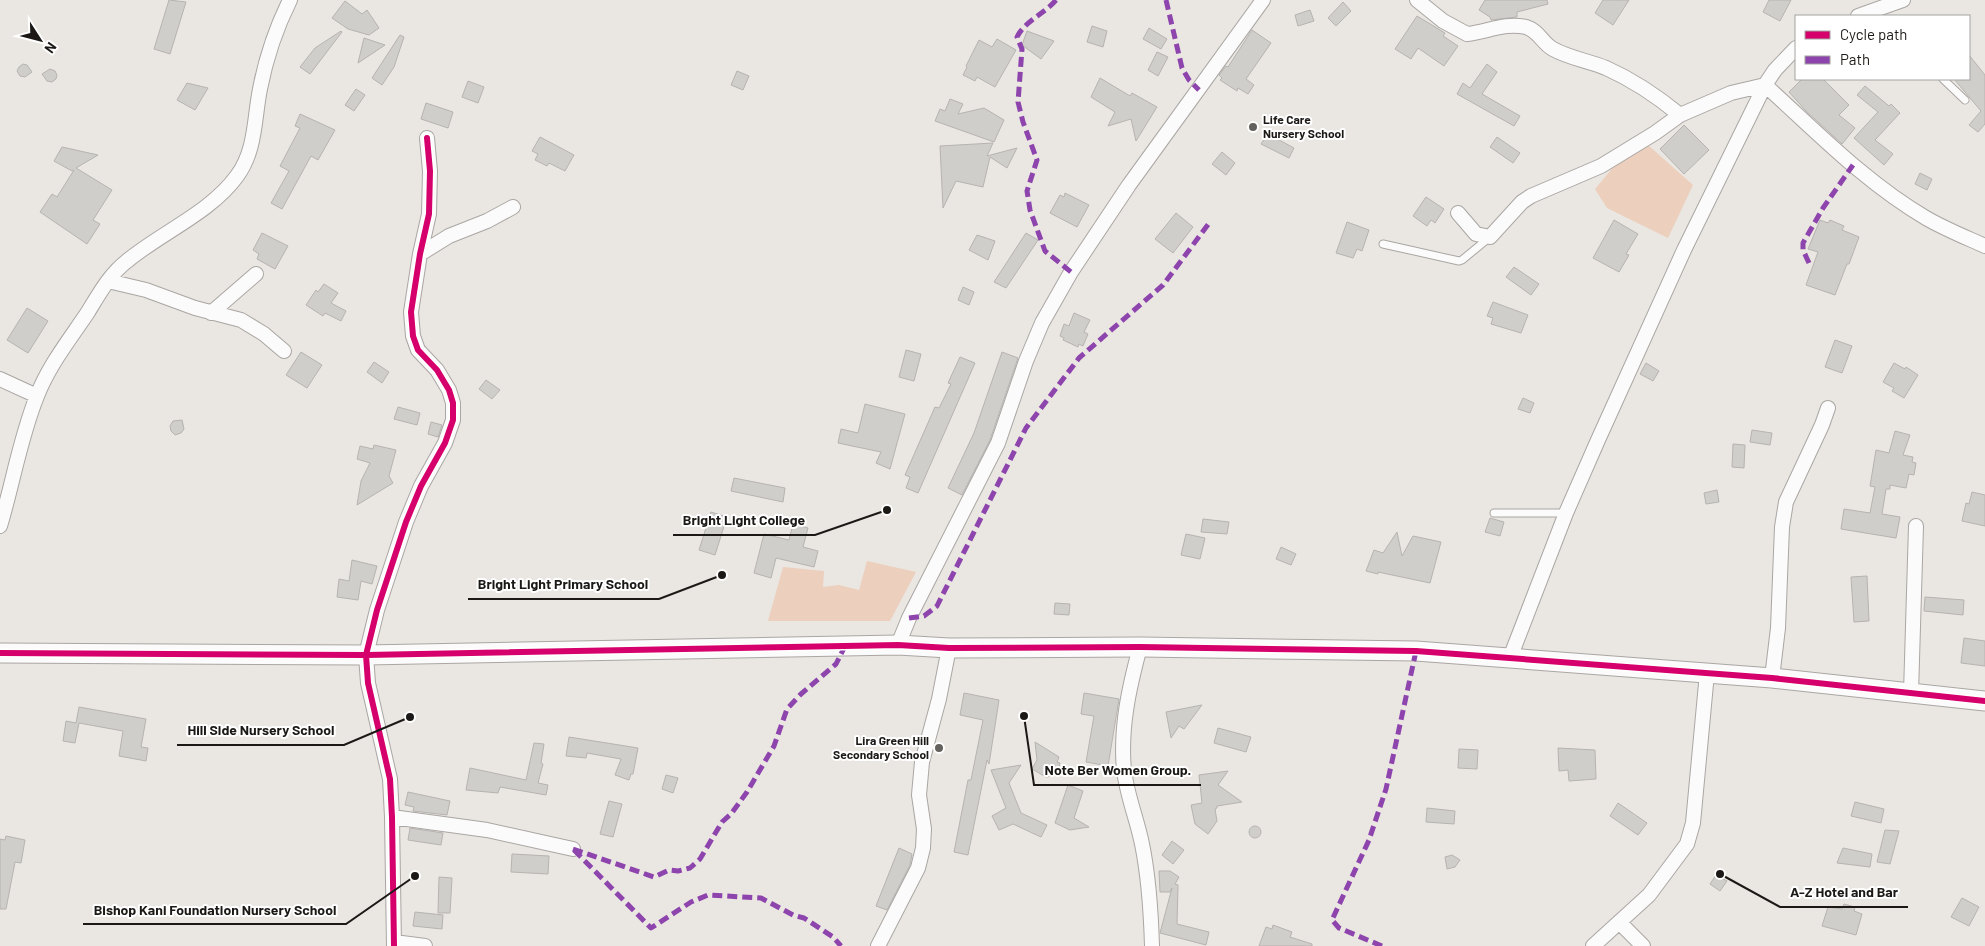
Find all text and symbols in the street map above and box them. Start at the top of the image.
north arrow [15,15,65,65]
legend [1795,15,1970,80]
text: Cycle path [1840,25,1907,43]
text: N [41,39,61,57]
text: Path [1840,50,1870,68]
place label: Life Care Nursery School [1263,112,1344,140]
marker: Life Care Nursery School [1247,121,1259,133]
callout: Bright Light College [673,506,815,535]
text: Bright Light College [683,511,806,528]
callout: Bright Light Primary School [468,570,659,599]
text: Bright Light Primary School [478,575,648,592]
callout: Hill Side Nursery School [177,716,344,745]
text: Hill Side Nursery School [188,721,334,738]
place label: Lira Green Hill Secondary School [833,733,929,761]
marker: Lira Green Hill Secondary School [933,742,945,754]
callout: Note Ber Women Group. [1034,756,1201,785]
text: Note Ber Women Group. [1045,761,1191,778]
callout: A-Z Hotel and Bar [1780,878,1908,907]
text: A-Z Hotel and Bar [1790,883,1899,900]
callout: Bishop Kani Foundation Nursery School [83,895,346,924]
text: Bishop Kani Foundation Nursery School [94,901,336,918]

